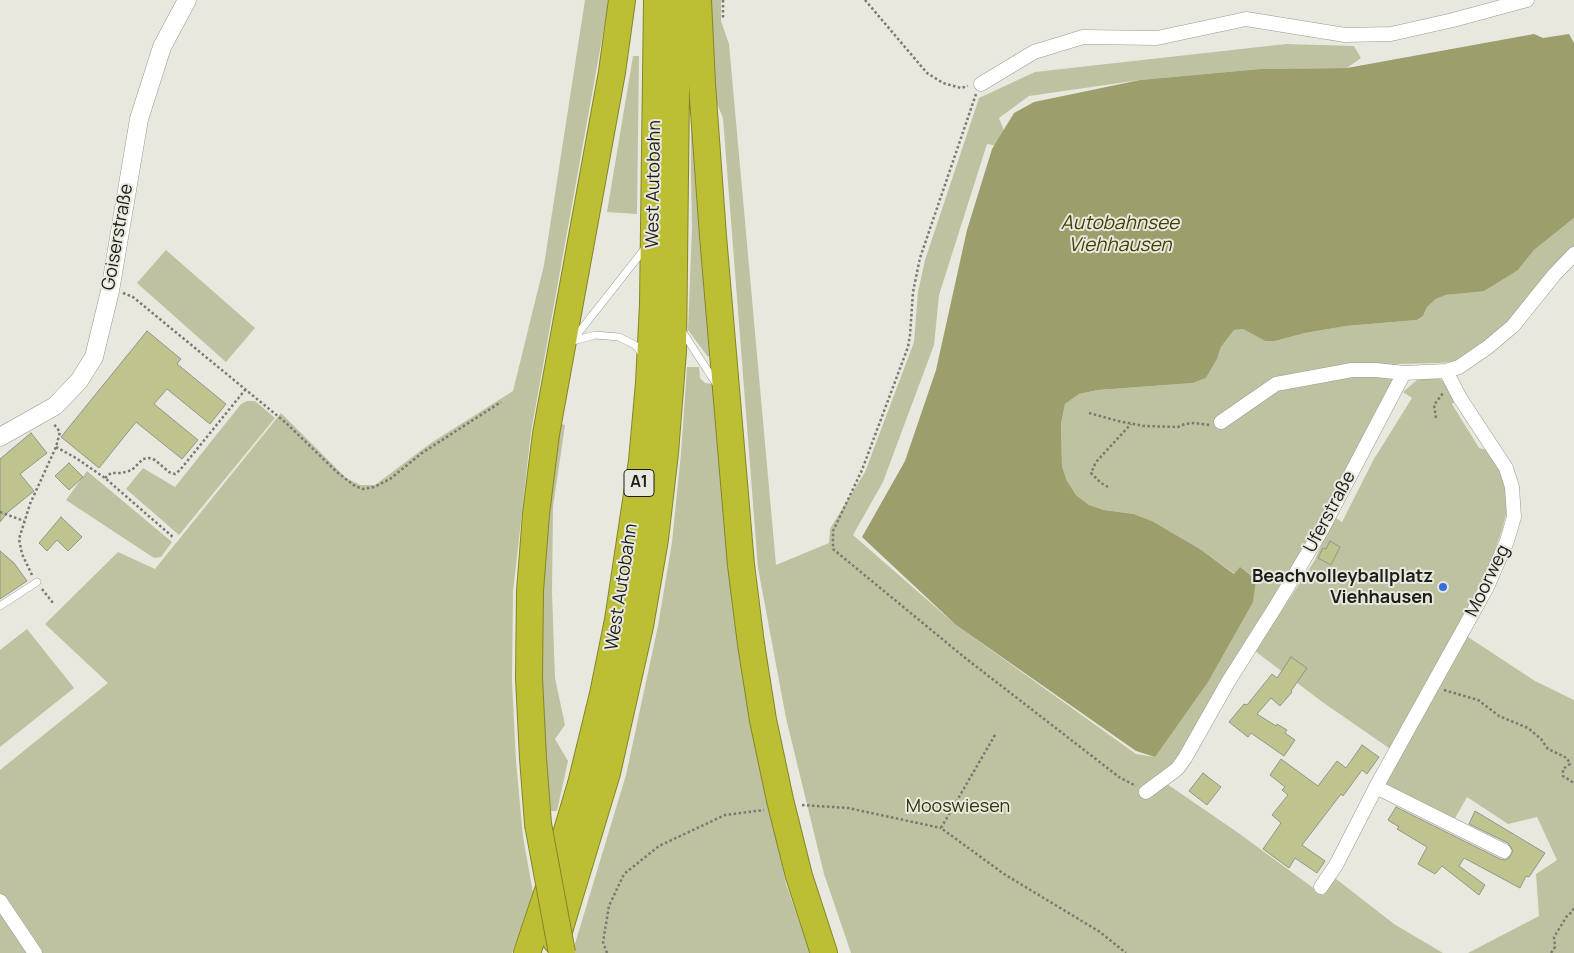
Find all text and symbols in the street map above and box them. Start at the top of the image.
street label: West Autobahn [642,120,666,248]
street label: Goiserstraße [98,182,138,292]
water label: Autobahnsee Viehhausen [1061,213,1179,257]
street label: Uferstraße [1299,467,1361,557]
road number: A1 [624,469,654,496]
street label: West Autobahn [601,522,643,652]
street label: Moorweg [1461,541,1515,621]
place label: Beachvolleyballplatz Viehhausen [1252,566,1433,608]
marker: Beachvolleyballplatz Viehhausen [1437,581,1449,593]
park label: Mooswiesen [906,796,1010,818]

